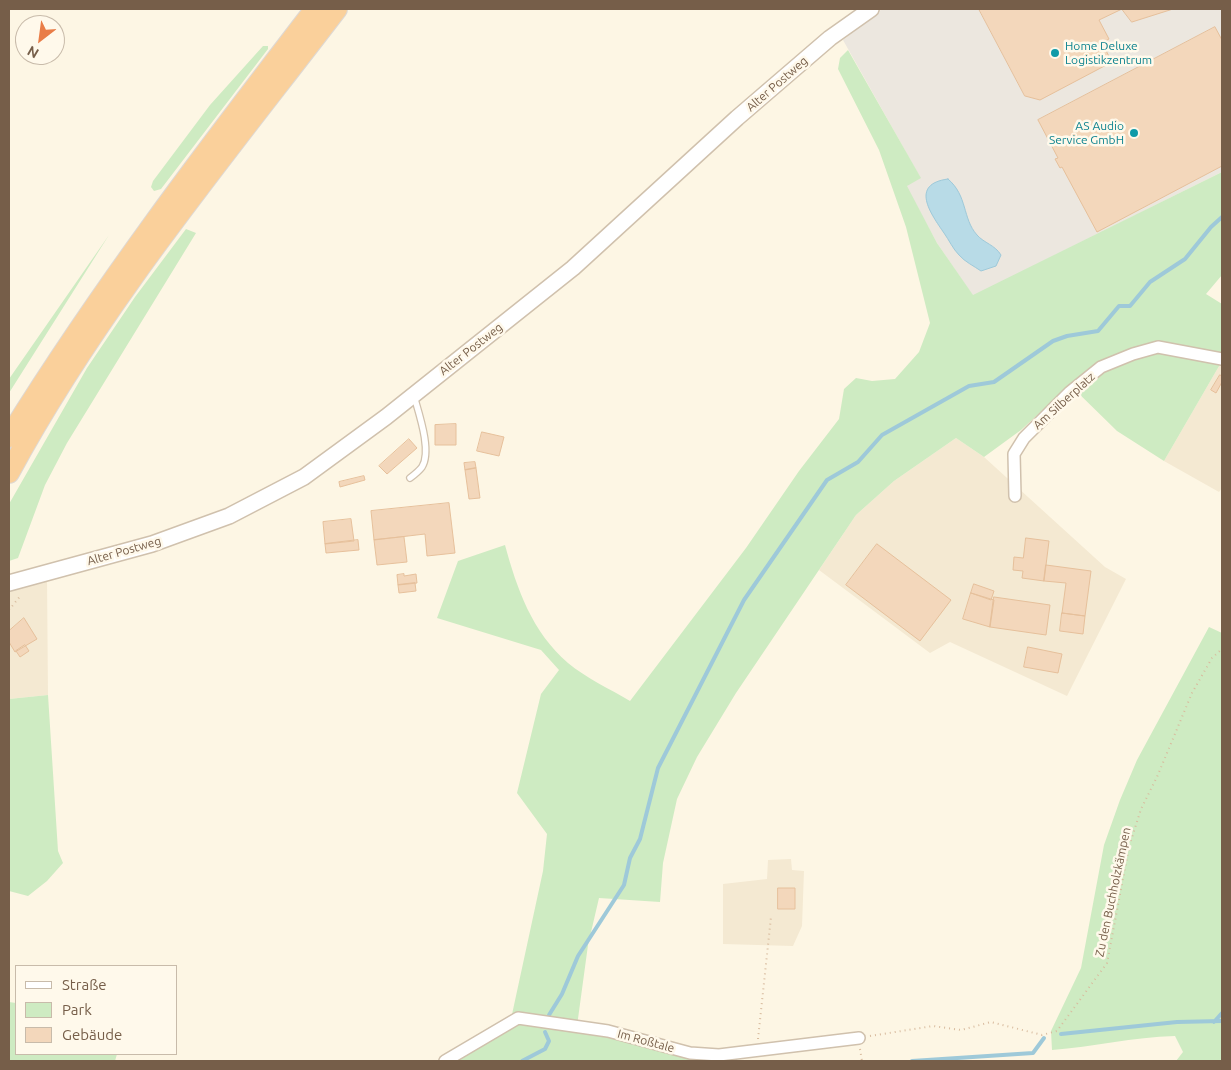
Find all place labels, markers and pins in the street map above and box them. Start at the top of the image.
place label: Home Deluxe Logistikzentrum [1065,39,1152,67]
marker: Home Deluxe Logistikzentrum [1049,47,1061,59]
place label: AS Audio Service GmbH [1049,119,1124,147]
marker: AS Audio Service GmbH [1128,127,1140,139]

